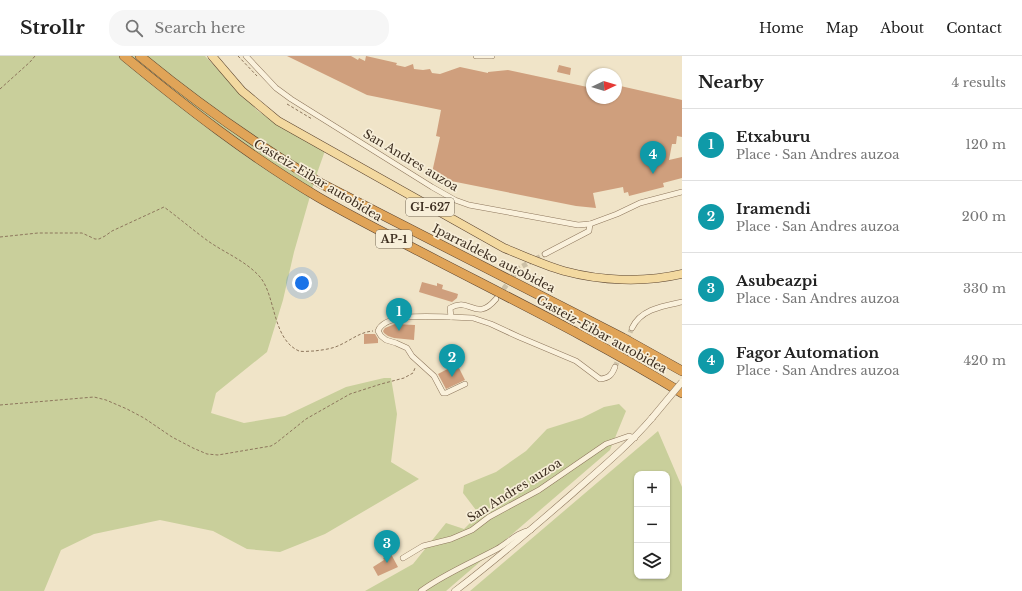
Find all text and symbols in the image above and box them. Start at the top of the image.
search box [109,10,389,46]
text: Strollr [20,16,85,39]
icon: search [123,17,145,39]
text: Search here [155,18,245,37]
text: Home [759,19,804,37]
text: Map [826,19,858,37]
text: About [880,19,924,37]
text: Contact [946,19,1002,37]
north arrow [586,68,622,104]
text: Nearby [698,72,764,93]
text: 4 results [952,74,1006,91]
street label: San Andres auzoa [361,126,462,195]
text: Etxaburu [736,127,810,146]
street label: Gasteiz-Eibar autobidea [251,136,385,224]
text: 1 [708,136,714,153]
text: 120 m [965,136,1006,153]
pin: 4 [640,141,666,174]
text: Place · San Andres auzoa [736,146,899,163]
road number: GI-627 [406,198,454,216]
text: Iramendi [736,199,811,218]
text: 2 [707,208,715,225]
text: 200 m [962,208,1006,225]
text: Place · San Andres auzoa [736,218,899,235]
street label: Iparraldeko autobidea [430,221,558,296]
road number: AP-1 [376,230,412,248]
text: Asubeazpi [736,271,818,290]
your location [292,273,312,293]
text: 3 [707,280,715,297]
text: 330 m [963,280,1006,297]
text: Place · San Andres auzoa [736,290,899,307]
street label: Gasteiz-Eibar autobidea [534,292,670,376]
pin: 1 [386,298,412,331]
text: Fagor Automation [736,343,879,362]
pin: 2 [439,344,465,377]
text: 4 [707,352,715,369]
text: 420 m [963,352,1006,369]
text: Place · San Andres auzoa [736,362,899,379]
street label: San Andres auzoa [464,455,564,525]
map controls [634,471,670,579]
button: + [634,471,670,507]
button: − [634,507,670,543]
pin: 3 [374,530,400,563]
button: layers [634,543,670,579]

